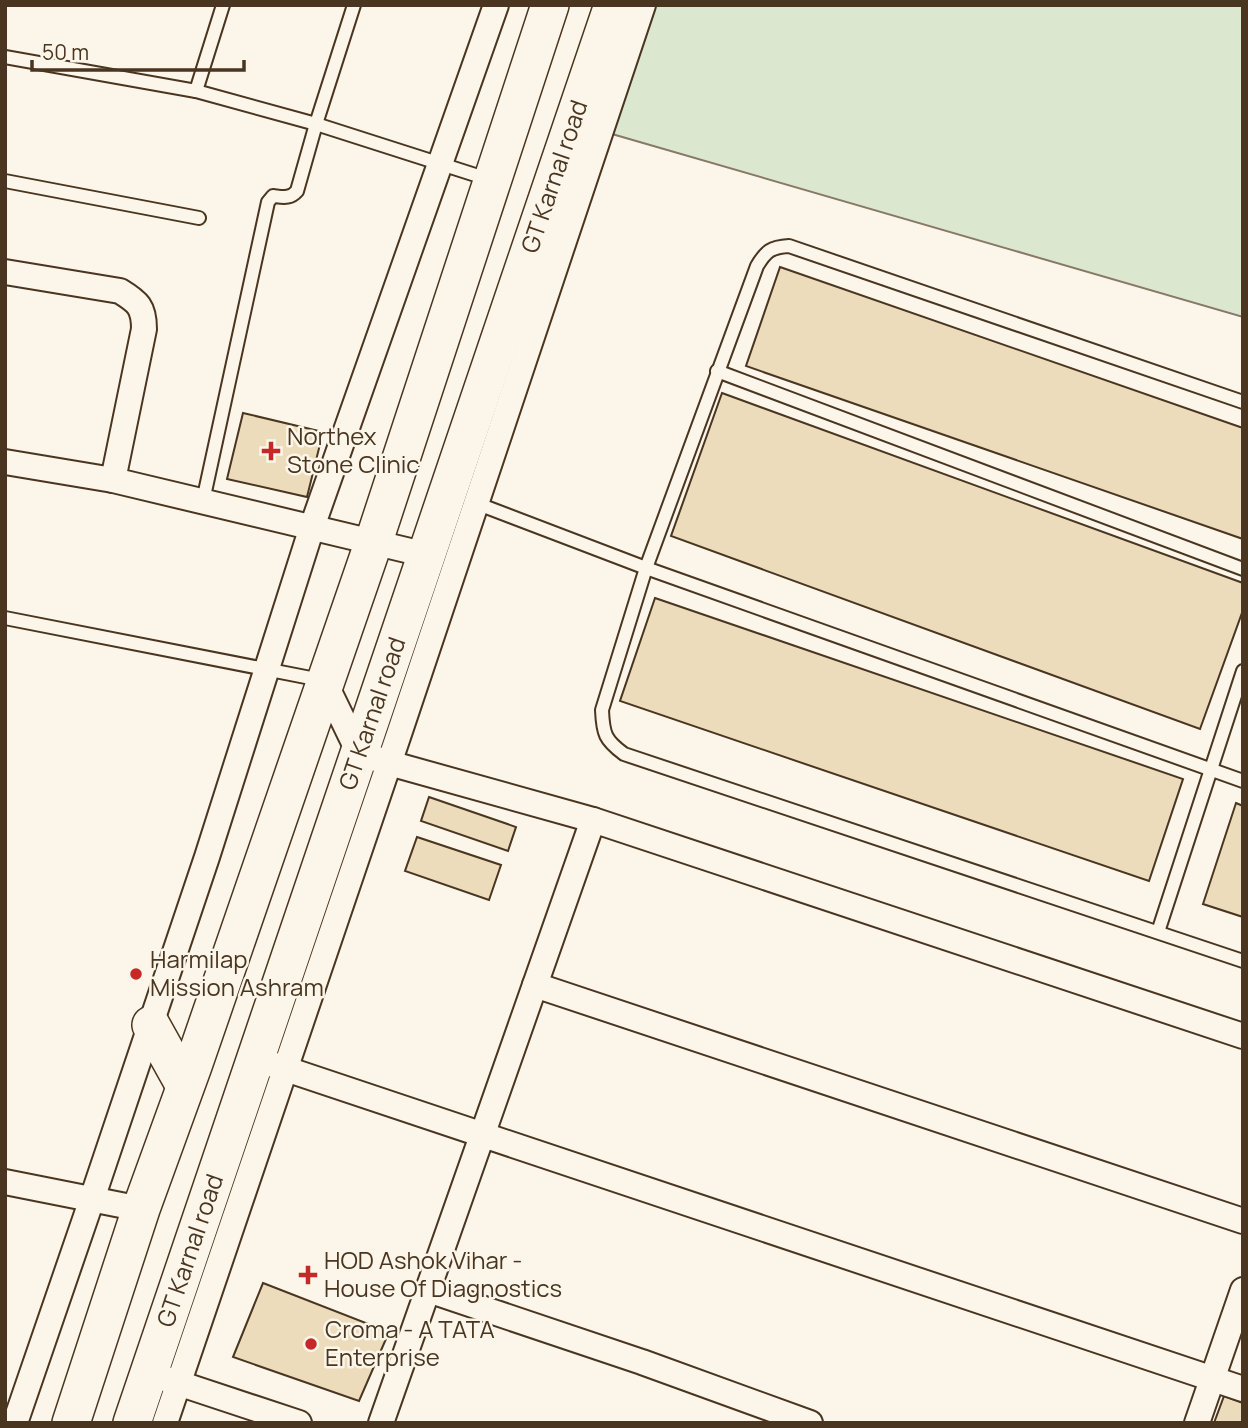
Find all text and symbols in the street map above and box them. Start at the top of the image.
scale bar [32,28,243,72]
text: 50 m [42,38,89,66]
street label: GT Karnal road [512,96,595,257]
place label: Northex Stone Clinic [287,419,420,480]
marker: Northex Stone Clinic [261,441,281,461]
street label: GT Karnal road [330,632,412,794]
place label: Harmilap Mission Ashram [150,942,324,1003]
marker: Harmilap Mission Ashram [128,966,144,982]
street label: GT Karnal road [148,1169,230,1331]
place label: HOD Ashok Vihar - House Of Diagnostics [324,1243,562,1304]
marker: HOD Ashok Vihar - House Of Diagnostics [298,1265,318,1285]
place label: Croma - A TATA Enterprise [325,1312,495,1373]
marker: Croma - A TATA Enterprise [303,1336,319,1352]

